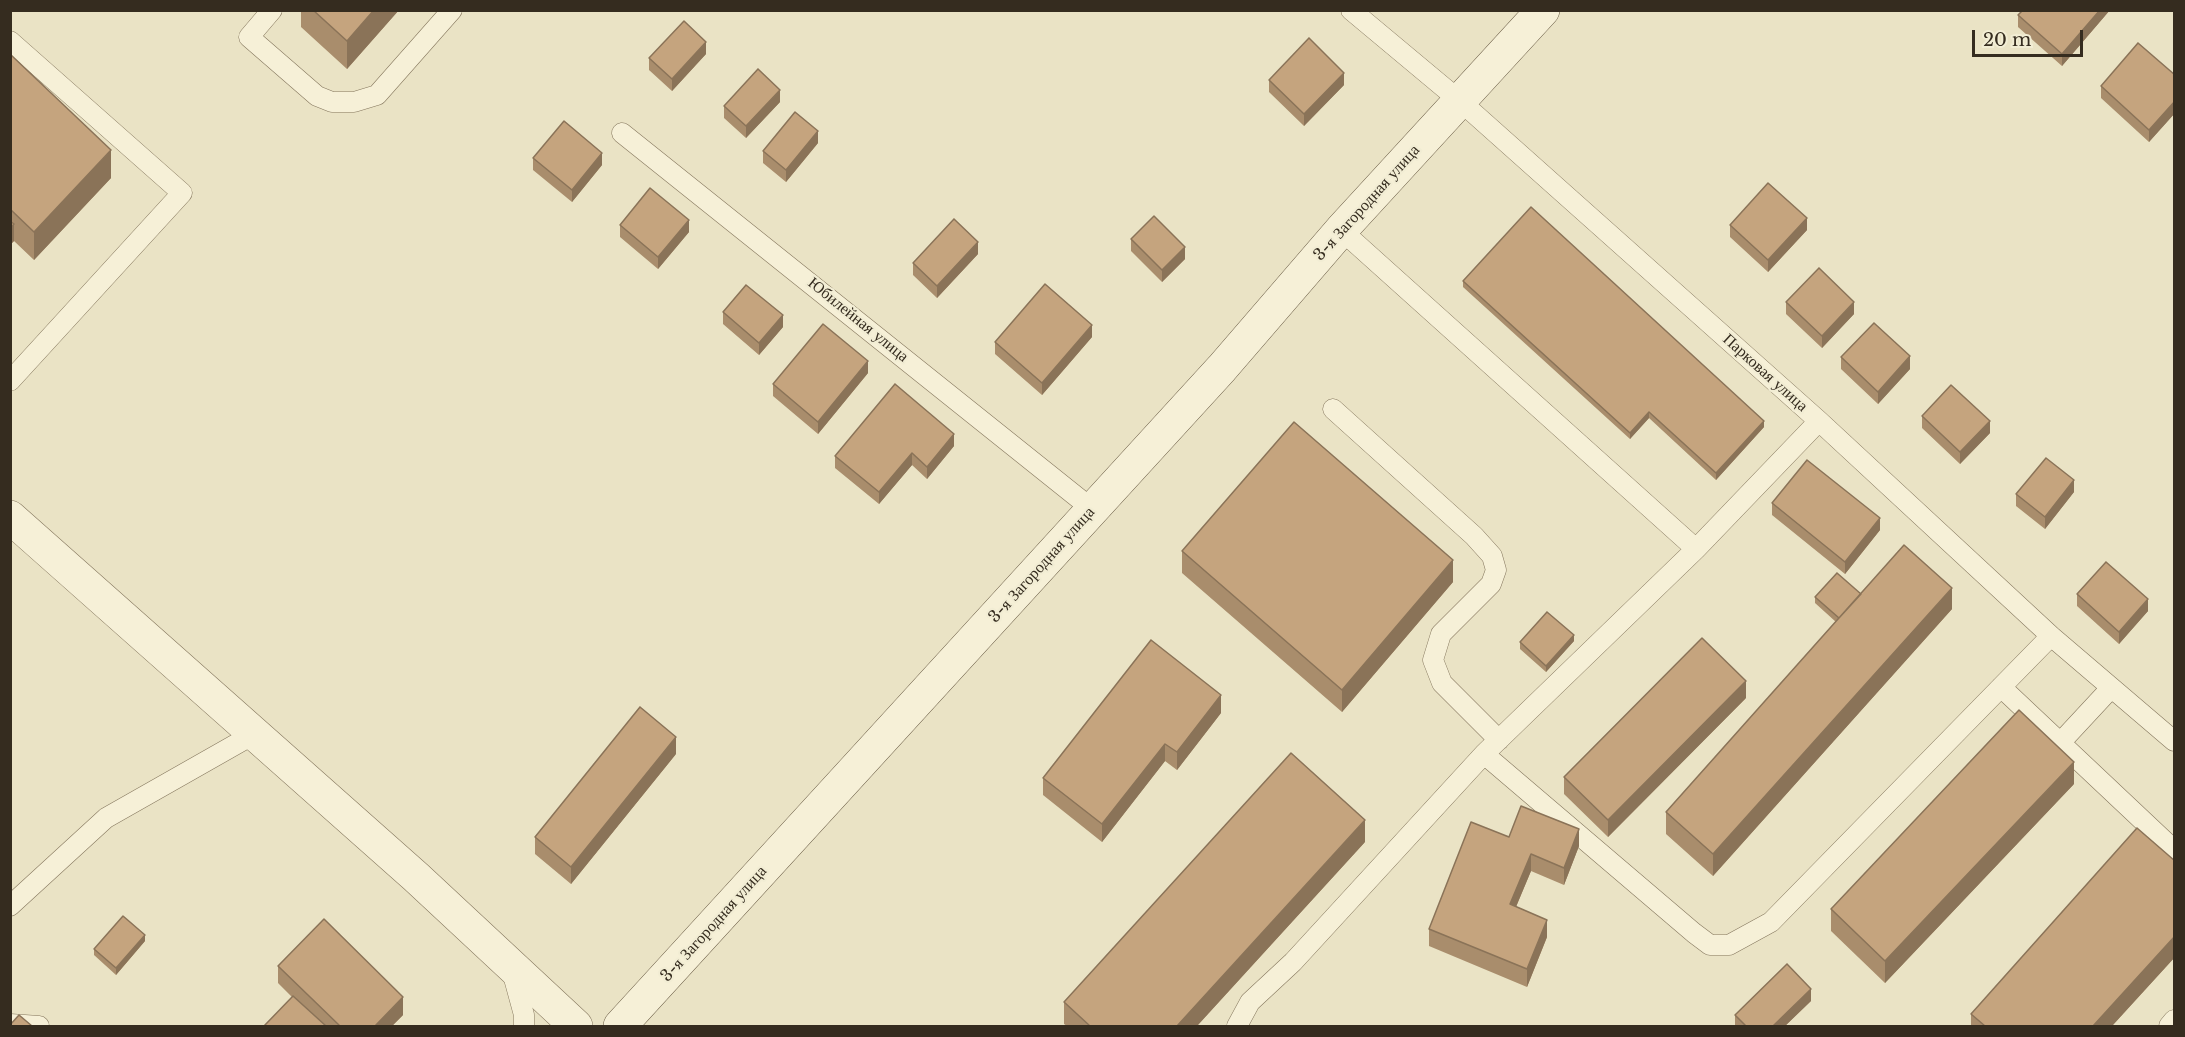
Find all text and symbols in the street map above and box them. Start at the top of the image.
scale bar [1975,18,2086,56]
text: 20 m [1983,29,2031,51]
street label: 3-я Загородная улица [1310,141,1424,265]
street label: Юбилейная улица [804,274,912,366]
street label: Парковая улица [1719,330,1811,416]
street label: 3-я Загородная улица [985,503,1099,627]
street label: 3-я Загородная улица [657,862,771,986]

